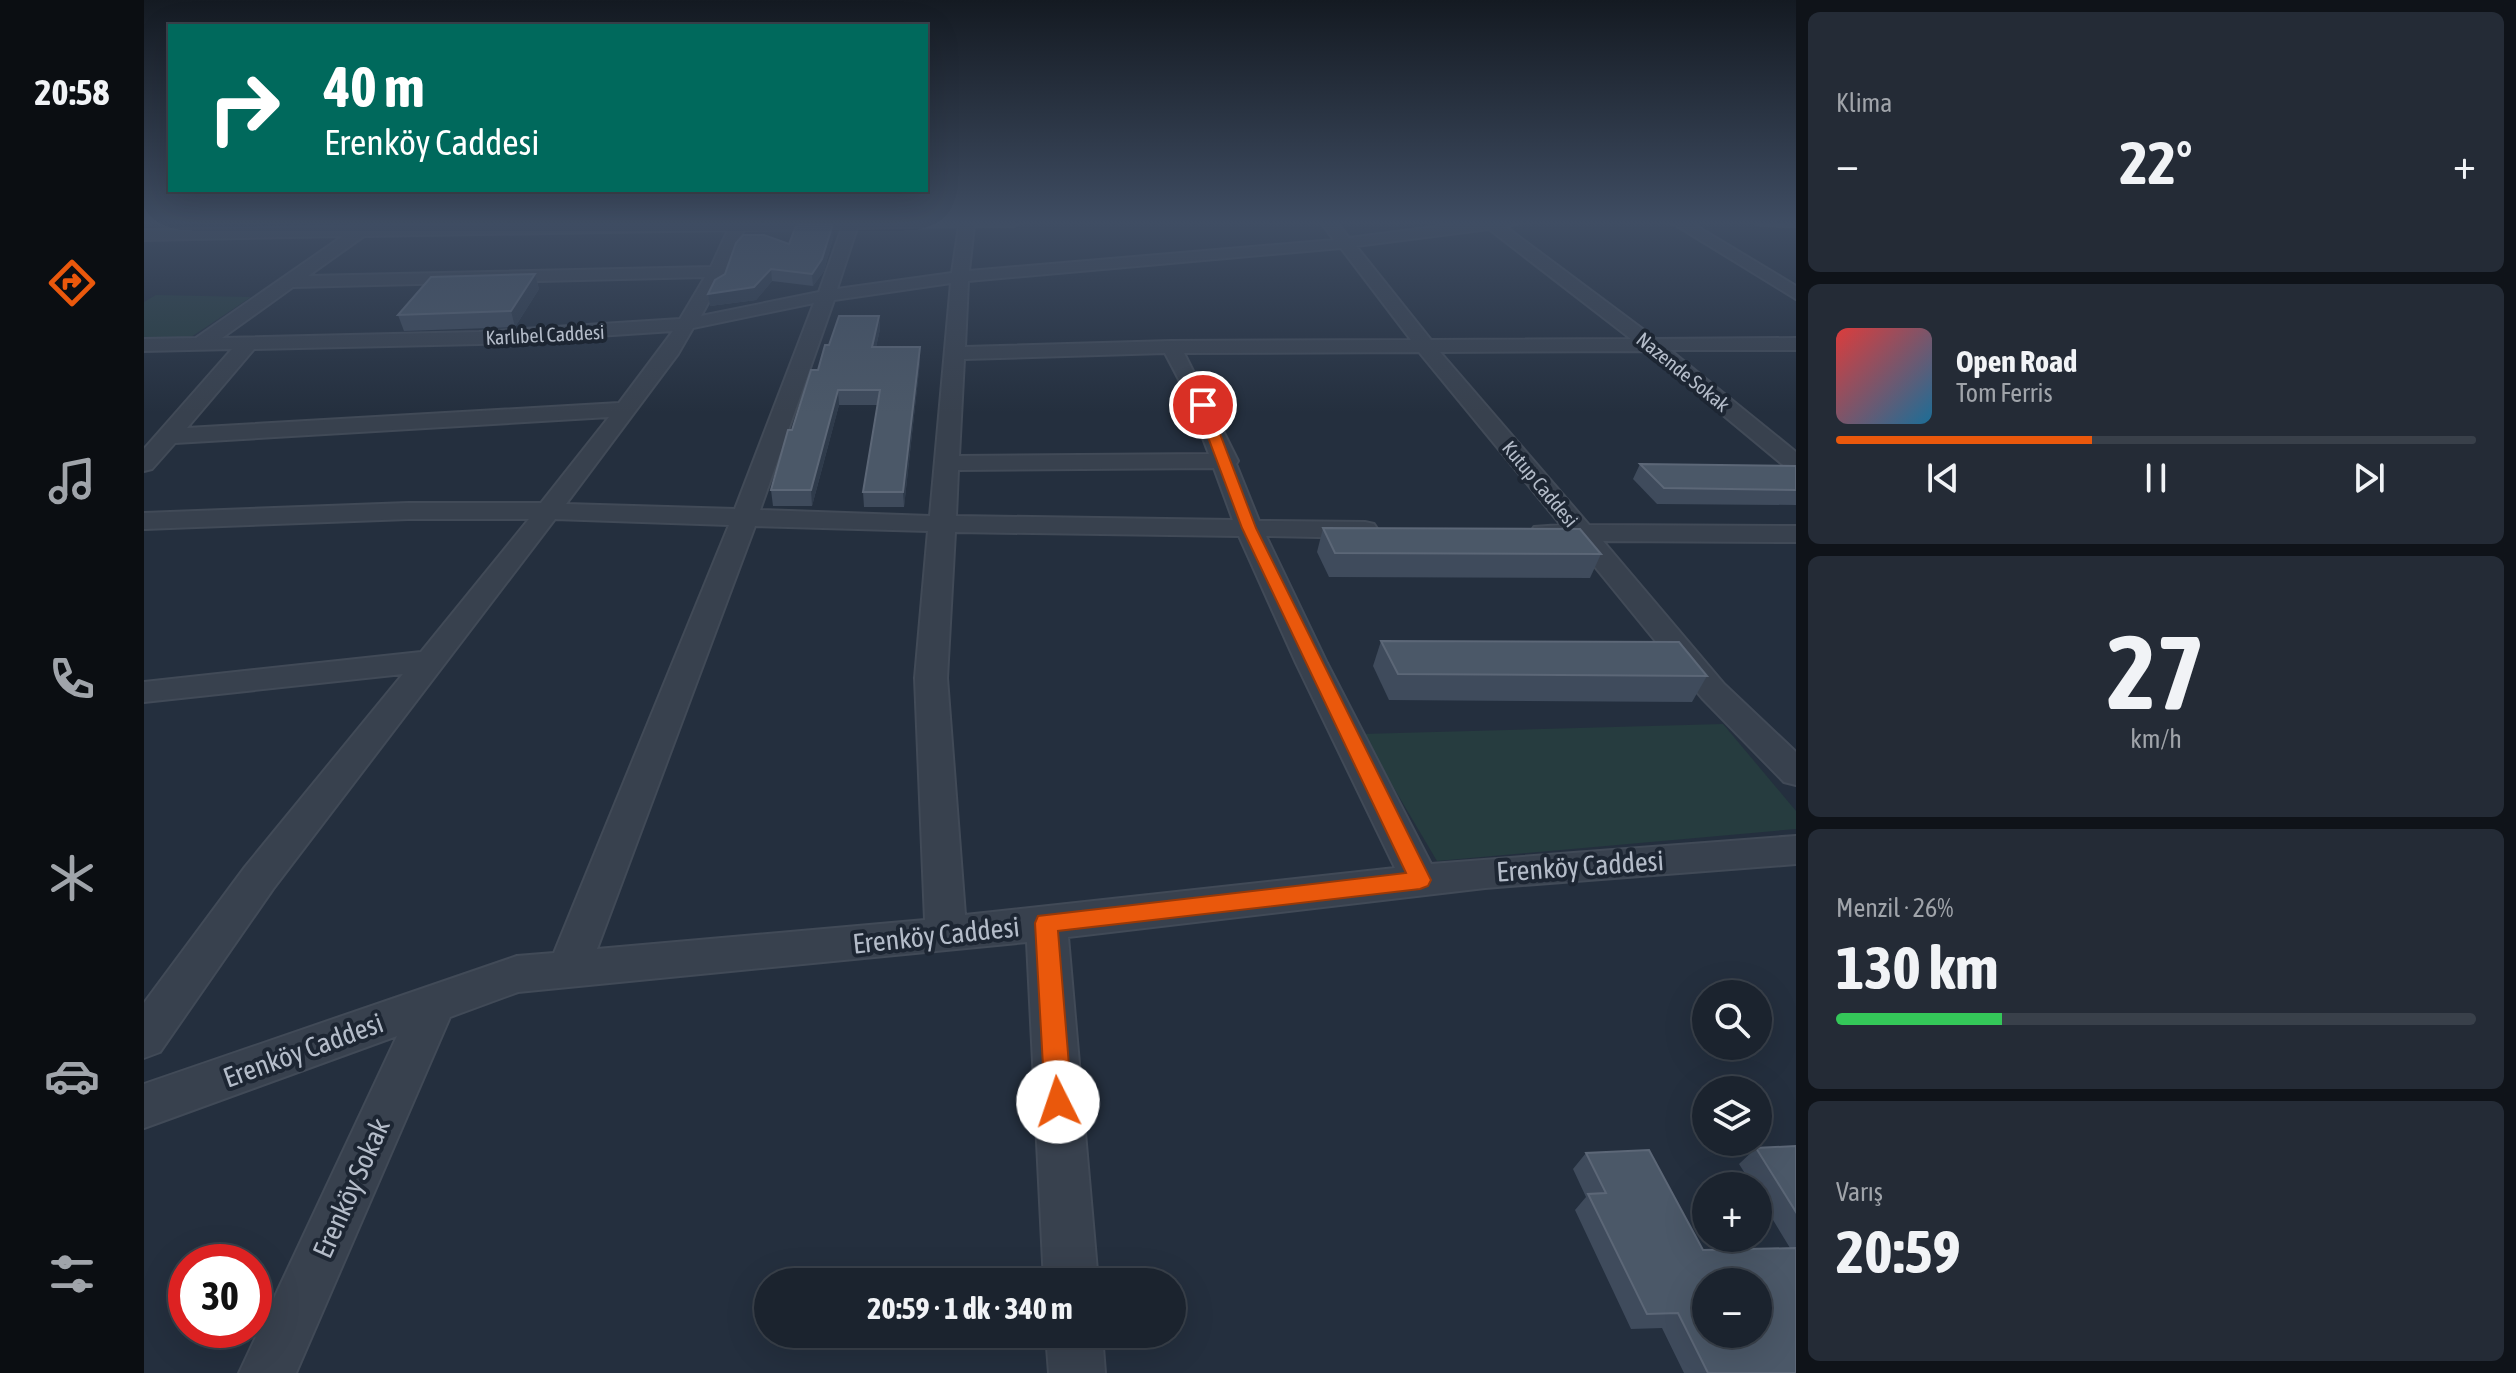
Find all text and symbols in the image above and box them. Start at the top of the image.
text: 40 m [324,55,425,119]
icon: right [192,56,296,160]
text: 20:58 [35,71,109,113]
text: Klima [1836,88,1892,118]
text: Erenköy Caddesi [324,121,540,163]
text: 22° [2120,128,2192,197]
text: − [1836,138,1859,188]
text: + [2453,138,2476,188]
icon: directions [44,255,100,311]
street label: Karlıbel Caddesi [485,320,605,349]
street label: Nazende Sokak [1632,327,1735,416]
text: Open Road [1956,344,2077,378]
pin [1169,371,1237,439]
text: Tom Ferris [1956,378,2053,408]
icon: arrive [1181,383,1225,427]
street label: Kutup Caddesi [1498,436,1583,531]
icon: music [44,453,100,509]
icon: previous [1921,456,1965,500]
icon: pause [2134,456,2178,500]
icon: next [2347,456,2391,500]
text: 27 [2107,612,2205,731]
icon: phone [44,651,100,707]
text: km/h [2130,724,2182,754]
street label: Erenköy Caddesi [1495,844,1665,888]
icon: climate [44,850,100,906]
text: Menzil · 26% [1836,893,1953,923]
street label: Erenköy Caddesi [851,910,1021,960]
text: 130 km [1836,933,1998,1002]
map controls [1692,980,1772,1348]
button: search [1692,980,1772,1060]
street label: Erenköy Caddesi [219,1006,387,1094]
icon: car [44,1048,100,1104]
position arrow [1016,1060,1100,1144]
button: layers [1692,1076,1772,1156]
street label: Erenköy Sokak [306,1113,396,1263]
button: + [1692,1172,1772,1252]
text: Varış [1836,1177,1883,1207]
text: 20:59 [1836,1217,1961,1286]
speed limit sign: 30 [168,1244,272,1348]
icon: filters [44,1246,100,1302]
button: − [1692,1268,1772,1348]
text: 20:59 · 1 dk · 340 m [867,1291,1073,1325]

